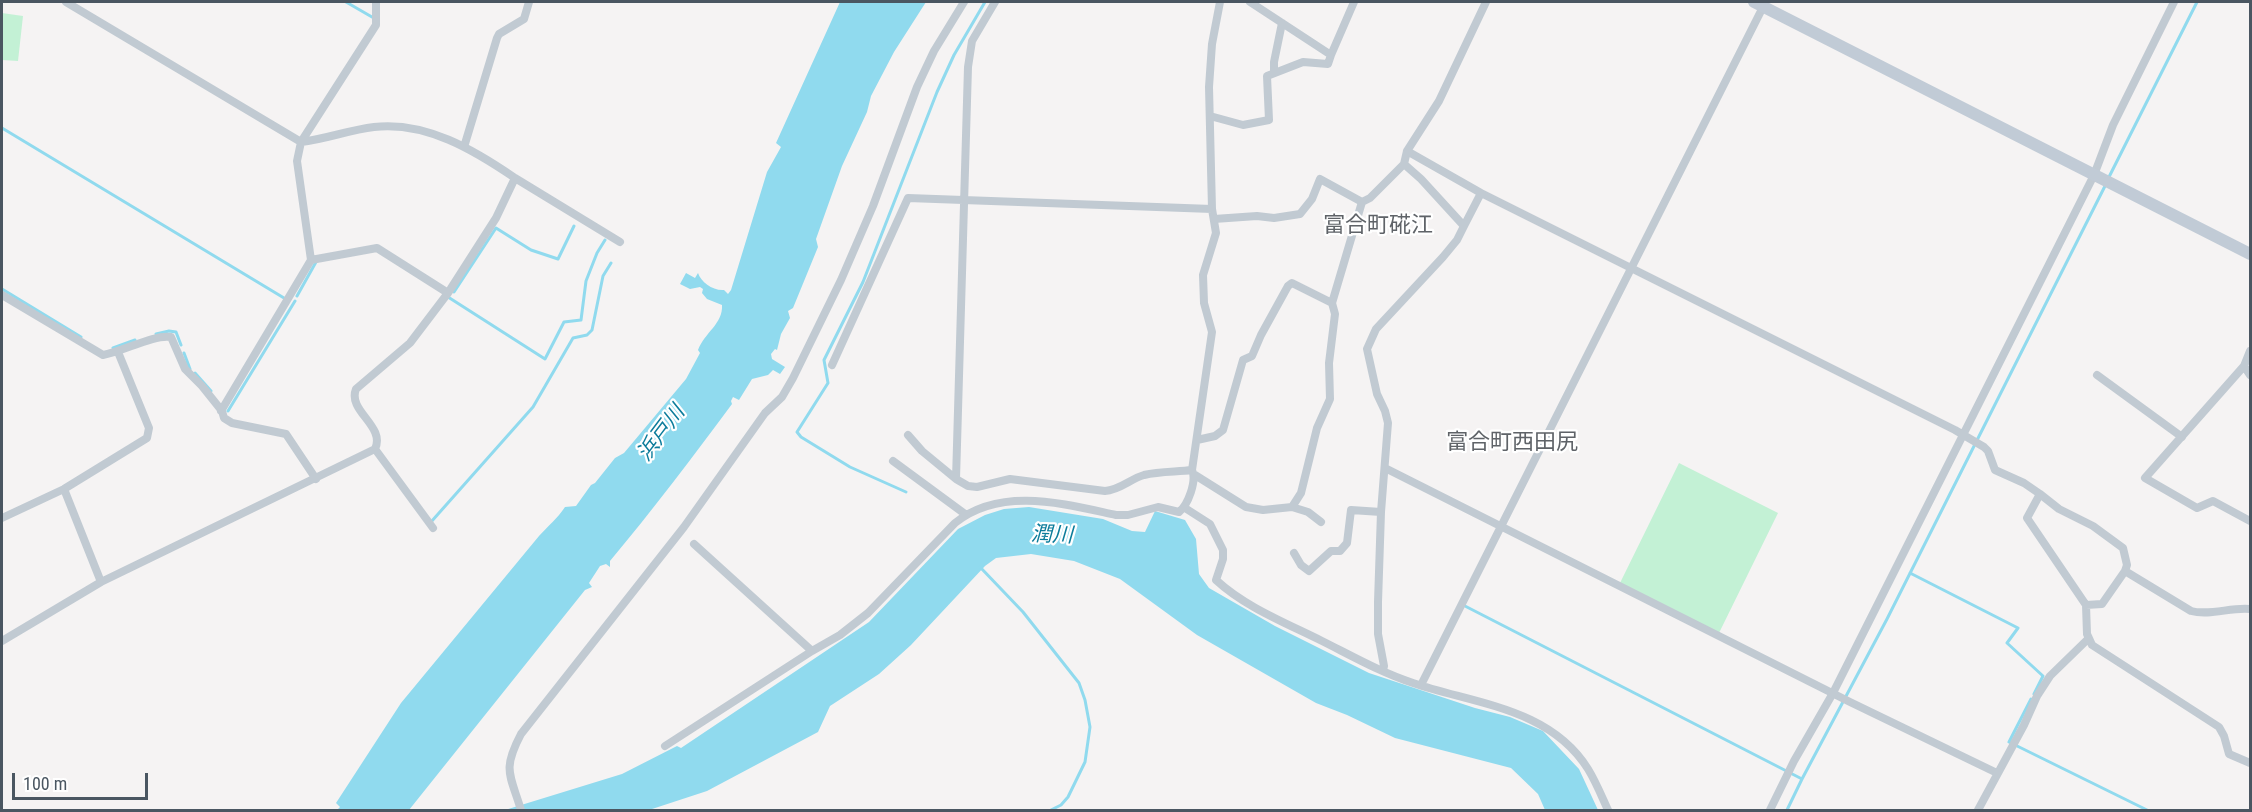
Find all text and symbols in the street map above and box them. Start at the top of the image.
district label: 富合町硴江 [1323,213,1433,239]
water label: 浜戸川 [633,401,691,467]
district label: 富合町西田尻 [1446,430,1578,456]
water label: 潤川 [1031,523,1073,549]
scale bar [15,761,152,799]
text: 100 m [23,773,67,794]

